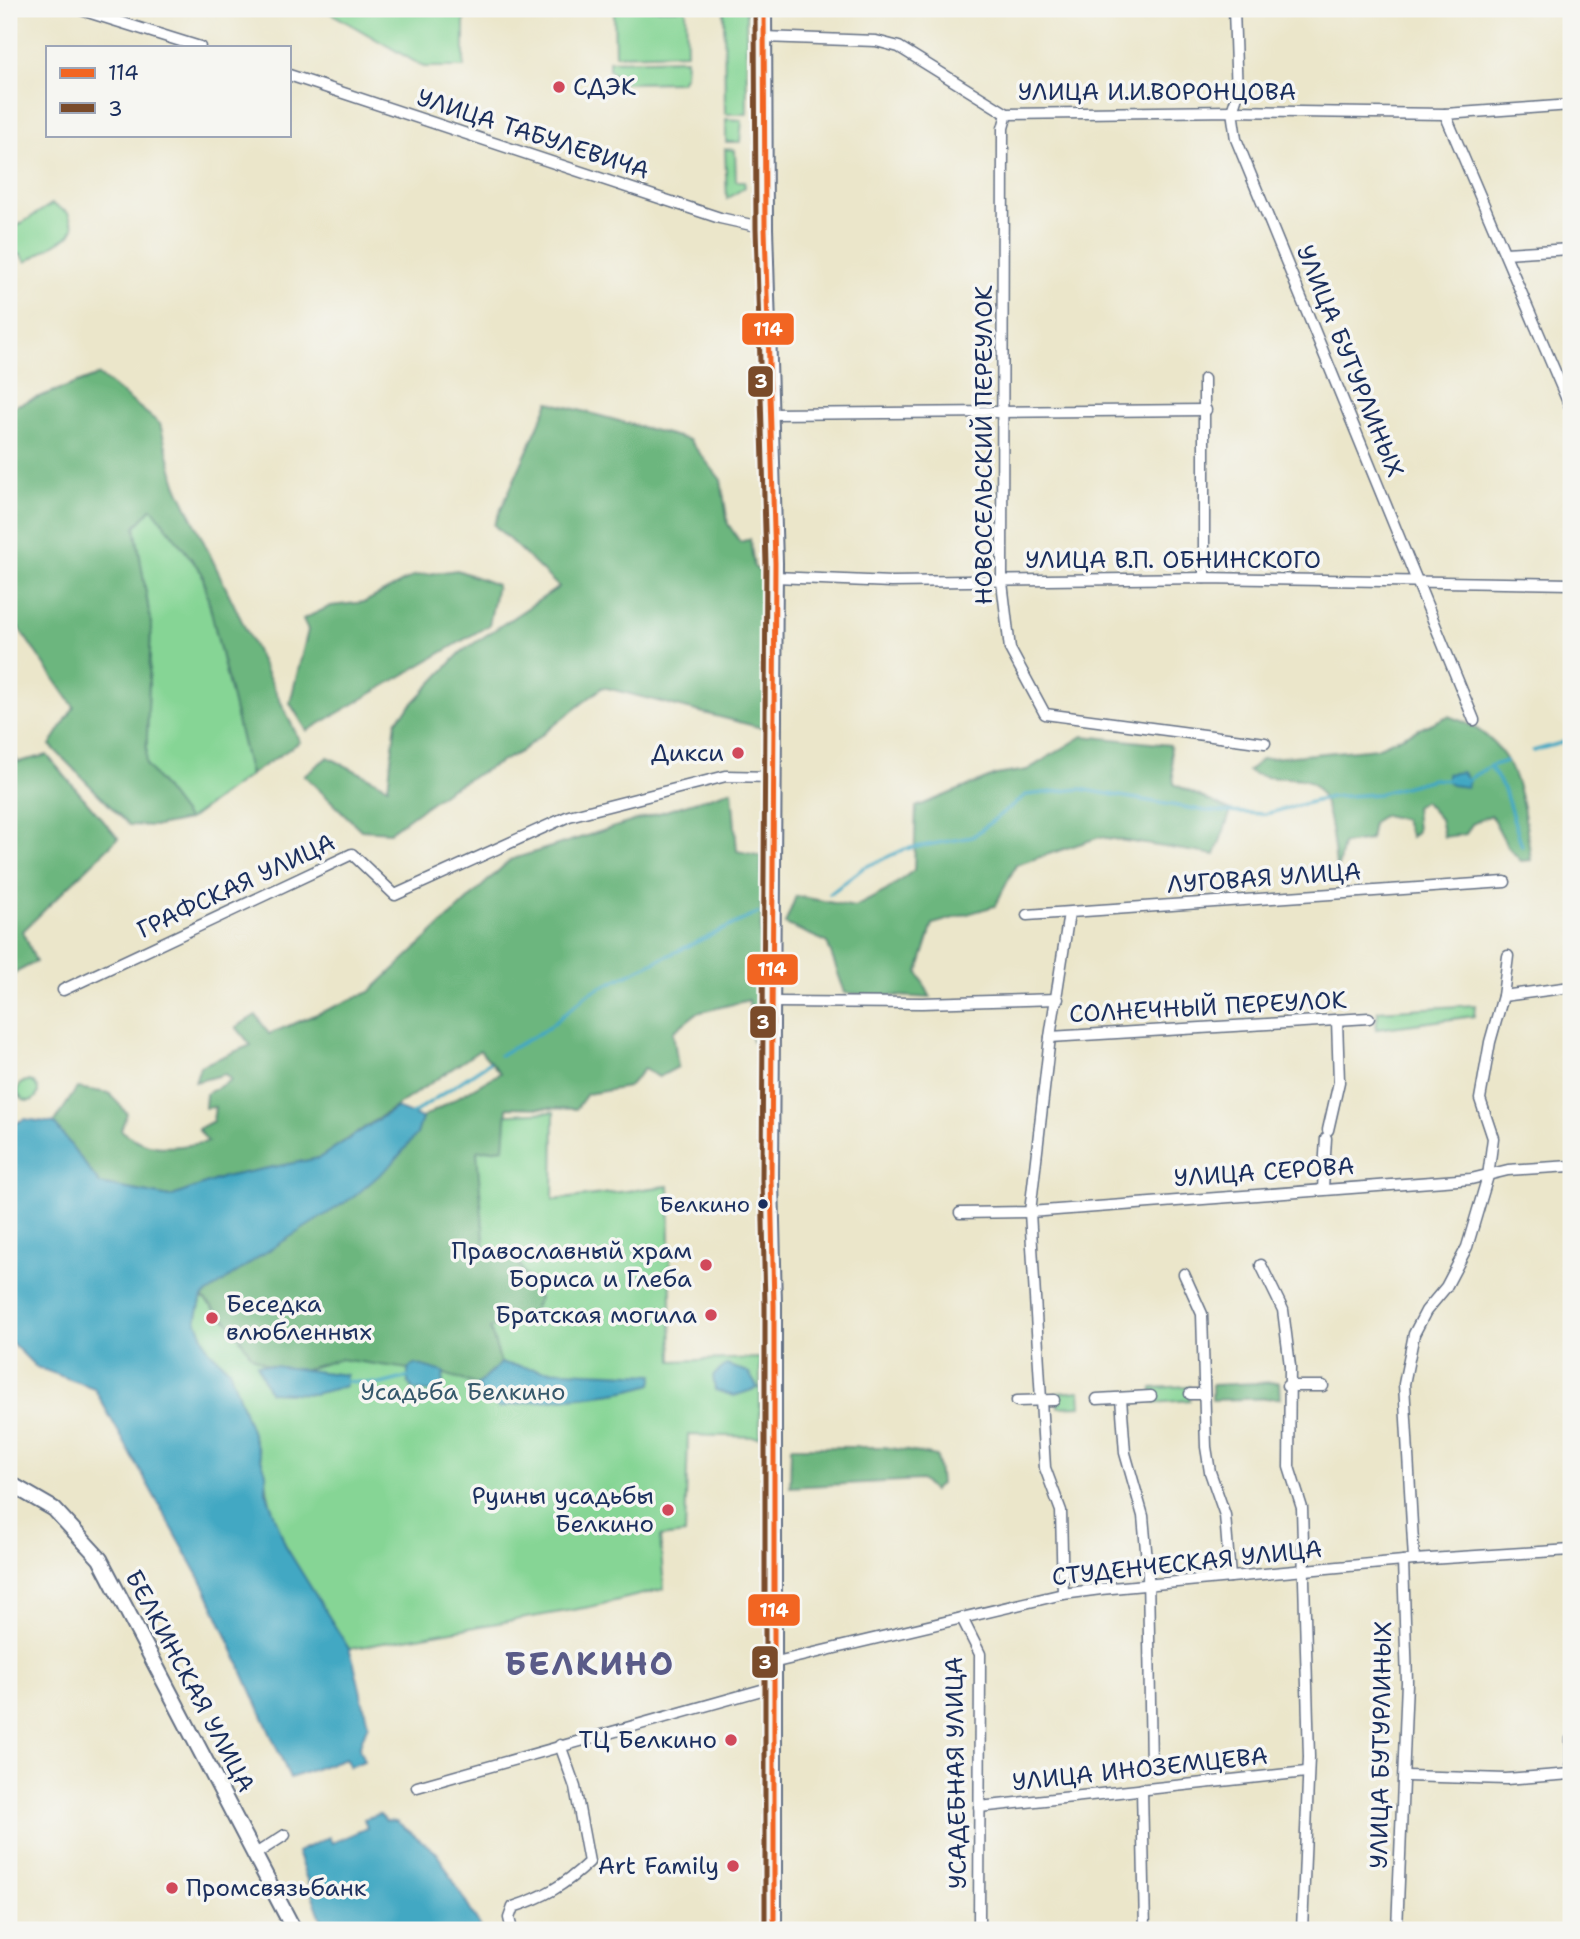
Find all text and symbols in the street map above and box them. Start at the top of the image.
legend [46,46,290,136]
text: 114 [108,59,139,87]
place label: СДЭК [573,71,637,103]
street label: УЛИЦА И.И.ВОРОНЦОВА [1018,76,1296,108]
marker: СДЭК [551,79,567,95]
street label: УЛИЦА ТАБУЛЕВИЧА [413,81,653,187]
text: 3 [108,95,123,123]
street label: УЛИЦА БУТУРЛИНЫХ [1289,240,1411,482]
street label: НОВОСЕЛЬСКИЙ ПЕРЕУЛОК [968,285,1000,605]
line badge: 114 [741,312,795,346]
text: 114 [753,317,784,342]
line badge: 3 [747,365,774,398]
text: 3 [754,369,768,394]
street label: УЛИЦА В.П. ОБНИНСКОГО [1025,544,1321,576]
place label: Дикси [651,737,724,769]
marker: Дикси [730,745,746,761]
street label: ГРАФСКАЯ УЛИЦА [132,826,340,946]
street label: ЛУГОВАЯ УЛИЦА [1166,855,1362,901]
line badge: 114 [746,953,799,986]
text: 114 [757,957,788,982]
street label: СОЛНЕЧНЫЙ ПЕРЕУЛОК [1068,984,1348,1030]
line badge: 3 [749,1005,777,1039]
text: 3 [756,1010,770,1035]
street label: УЛИЦА СЕРОВА [1173,1150,1355,1194]
place label: Белкино [659,1190,750,1219]
marker: Белкино [756,1197,770,1211]
place label: Православный храм Бориса и Глеба [451,1235,692,1295]
marker: Православный храм Бориса и Глеба [698,1257,714,1273]
place label: Беседка влюбленных [226,1288,372,1348]
place label: Братская могила [495,1299,697,1331]
marker: Братская могила [703,1307,719,1323]
marker: Беседка влюбленных [204,1310,220,1326]
park label: Усадьба Белкино [361,1376,565,1408]
place label: Руины усадьбы Белкино [472,1480,654,1540]
marker: Руины усадьбы Белкино [660,1502,676,1518]
street label: СТУДЕНЧЕСКАЯ УЛИЦА [1050,1533,1324,1593]
street label: БЕЛКИНСКАЯ УЛИЦА [118,1564,262,1798]
line badge: 114 [747,1593,801,1627]
text: 114 [759,1598,790,1623]
street label: УЛИЦА БУТУРЛИНЫХ [1363,1621,1399,1869]
district label: БЕЛКИНО [505,1642,675,1685]
line badge: 3 [751,1645,779,1679]
text: 3 [758,1650,772,1675]
street label: УСАДЕБНАЯ УЛИЦА [938,1656,974,1890]
place label: ТЦ Белкино [579,1724,717,1756]
marker: ТЦ Белкино [723,1732,739,1748]
street label: УЛИЦА ИНОЗЕМЦЕВА [1011,1740,1269,1798]
place label: Art Family [598,1850,719,1882]
marker: Art Family [725,1858,741,1874]
place label: Промсвязьбанк [186,1872,367,1904]
marker: Промсвязьбанк [164,1880,180,1896]

